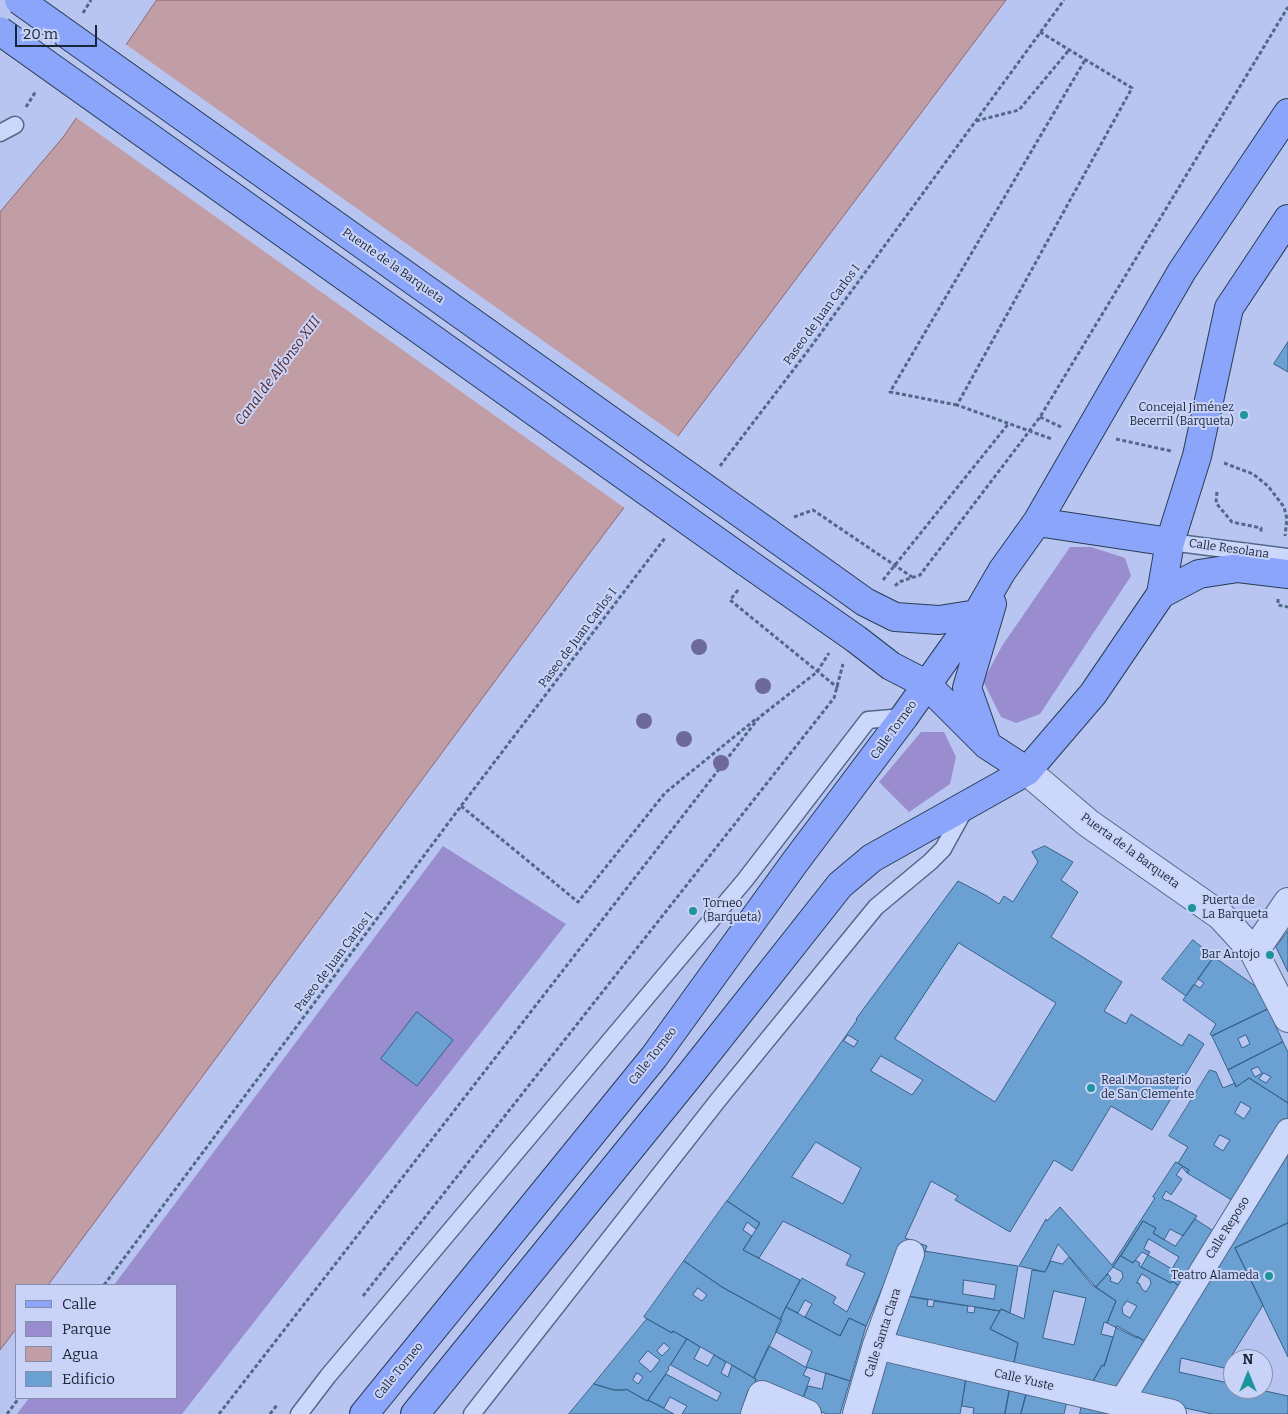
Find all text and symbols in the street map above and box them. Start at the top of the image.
scale bar [18,15,100,47]
text: 20 m [23,25,58,43]
street label: Puente de la Barqueta [339,225,447,307]
street label: Paseo de Juan Carlos I [781,262,863,368]
water label: Canal de Alfonso XIII [232,313,324,429]
place label: Concejal Jiménez Becerril (Barqueta) [1129,401,1234,429]
marker: Concejal Jiménez Becerril (Barqueta) [1238,409,1250,421]
street label: Calle Resolana [1188,536,1270,562]
street label: Paseo de Juan Carlos I [536,585,620,691]
street label: Calle Torneo [868,698,920,762]
street label: Puerta de la Barqueta [1078,810,1182,892]
place label: Puerta de La Barqueta [1202,894,1268,922]
place label: Torneo (Barqueta) [703,897,761,925]
marker: Puerta de La Barqueta [1186,902,1198,914]
marker: Torneo (Barqueta) [687,905,699,917]
street label: Paseo de Juan Carlos I [292,909,376,1015]
place label: Bar Antojo [1201,948,1260,962]
marker: Bar Antojo [1264,949,1276,961]
street label: Calle Torneo [626,1024,680,1088]
place label: Real Monasterio de San Clemente [1101,1074,1194,1102]
marker: Real Monasterio de San Clemente [1085,1082,1097,1094]
street label: Calle Reposo [1203,1194,1253,1262]
place label: Teatro Alameda [1171,1269,1259,1283]
marker: Teatro Alameda [1263,1270,1275,1282]
legend [15,1284,178,1399]
street label: Calle Santa Clara [862,1287,904,1379]
text: Calle [62,1295,96,1313]
text: Parque [62,1320,111,1338]
street label: Calle Torneo [372,1339,426,1403]
text: Agua [62,1345,98,1363]
north arrow [1223,1349,1273,1399]
text: N [1243,1351,1253,1368]
street label: Calle Yuste [993,1366,1055,1394]
text: Edificio [62,1370,115,1388]

